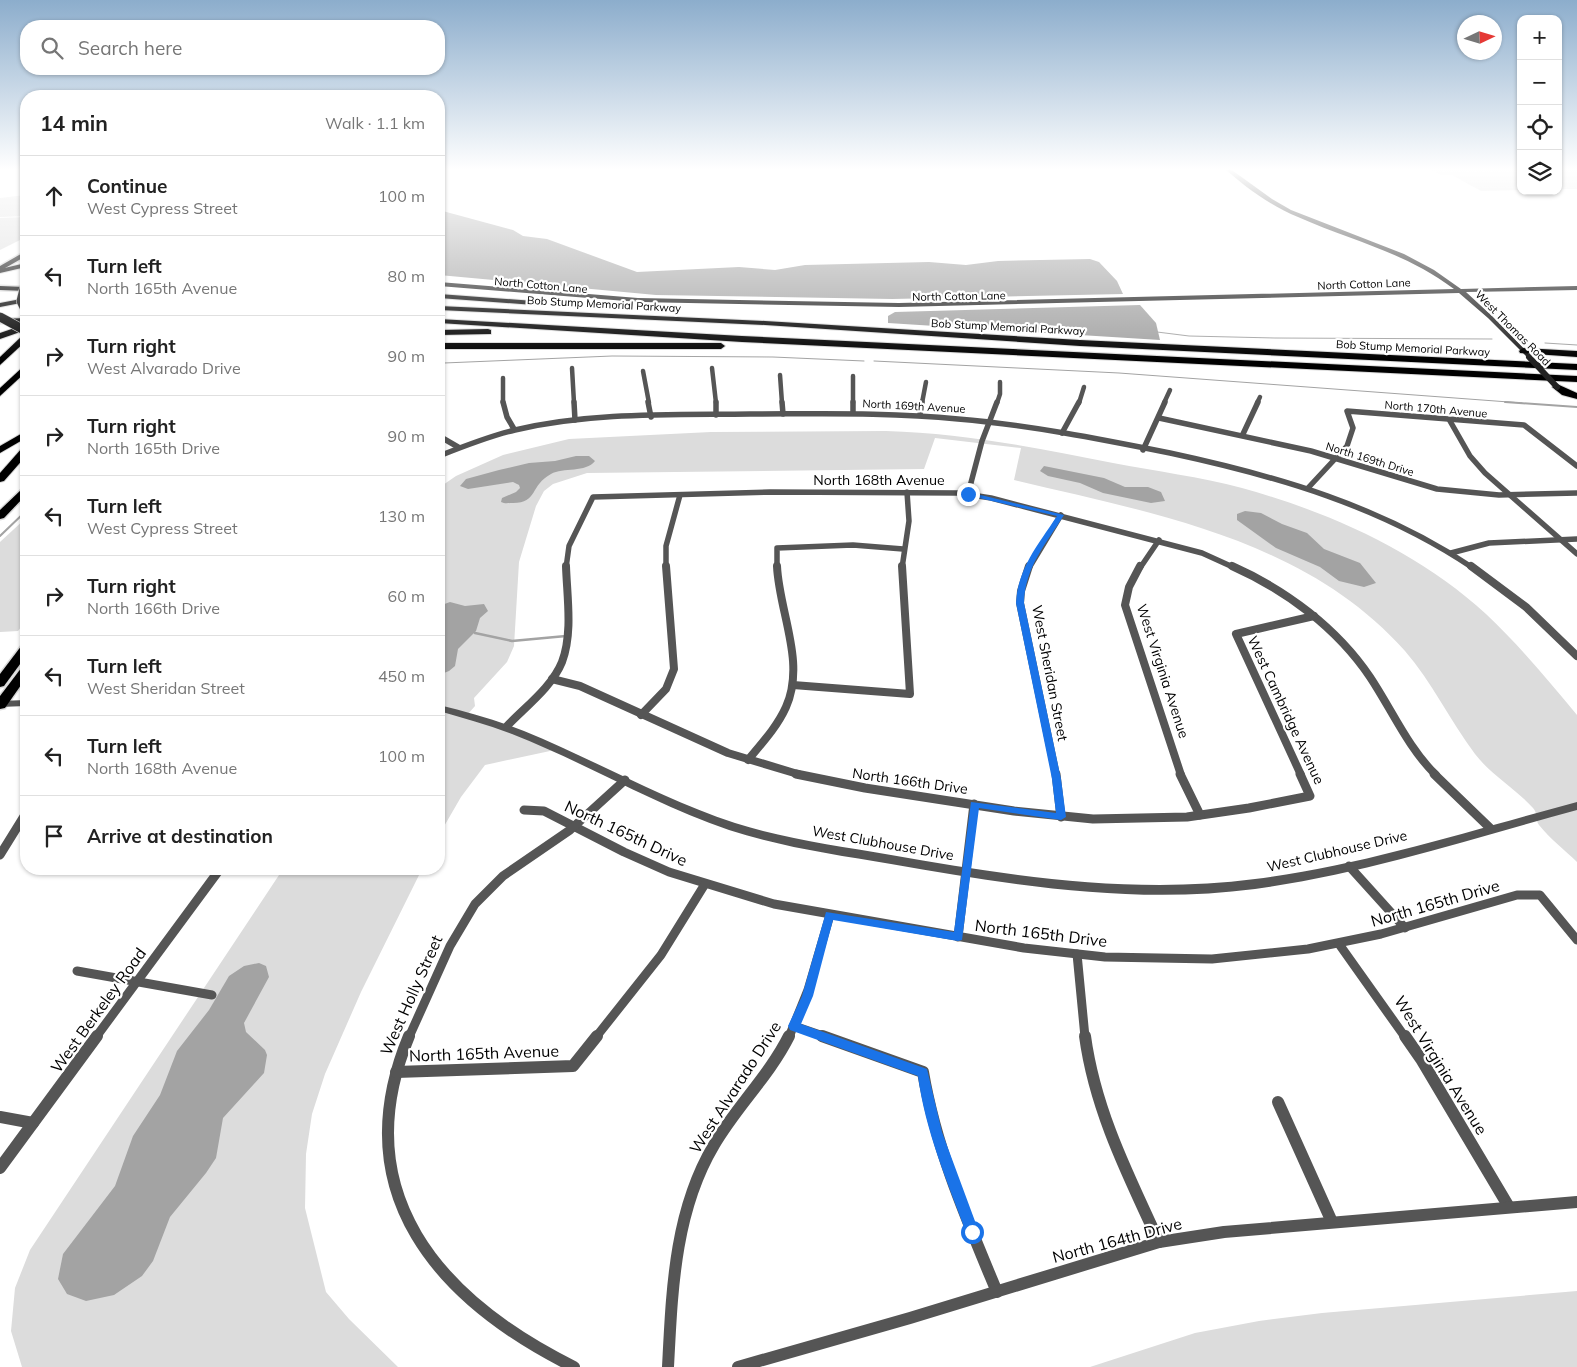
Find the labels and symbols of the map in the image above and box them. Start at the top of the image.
north arrow [1457,15,1502,60]
street label: North Cotton Lane [494,274,588,296]
street label: North Cotton Lane [1317,275,1411,293]
street label: West Thomas Road [1472,287,1554,369]
street label: North Cotton Lane [912,288,1006,304]
street label: Bob Stump Memorial Parkway [527,293,682,315]
street label: Bob Stump Memorial Parkway [931,316,1086,338]
street label: Bob Stump Memorial Parkway [1336,337,1491,359]
street label: North 169th Avenue [862,396,966,416]
street label: North 170th Avenue [1384,398,1488,420]
street label: North 169th Drive [1324,439,1416,479]
street label: North 168th Avenue [813,471,945,489]
route end [957,483,980,506]
street label: West Virginia Avenue [1133,602,1193,740]
street label: West Sheridan Street [1028,603,1072,743]
street label: West Cambridge Avenue [1244,633,1328,787]
street label: North 166th Drive [851,764,969,798]
street label: North 165th Drive [561,796,691,870]
street label: West Clubhouse Drive [811,822,955,864]
street label: West Clubhouse Drive [1265,826,1409,876]
street label: North 165th Drive [1368,875,1502,931]
street label: North 165th Drive [974,915,1108,951]
street label: West Holly Street [376,932,447,1058]
street label: West Berkeley Road [46,944,150,1076]
street label: West Virginia Avenue [1390,992,1492,1138]
street label: West Alvarado Drive [685,1017,785,1157]
street label: North 165th Avenue [409,1040,559,1066]
street label: North 164th Drive [1050,1213,1184,1267]
route start [961,1221,984,1244]

